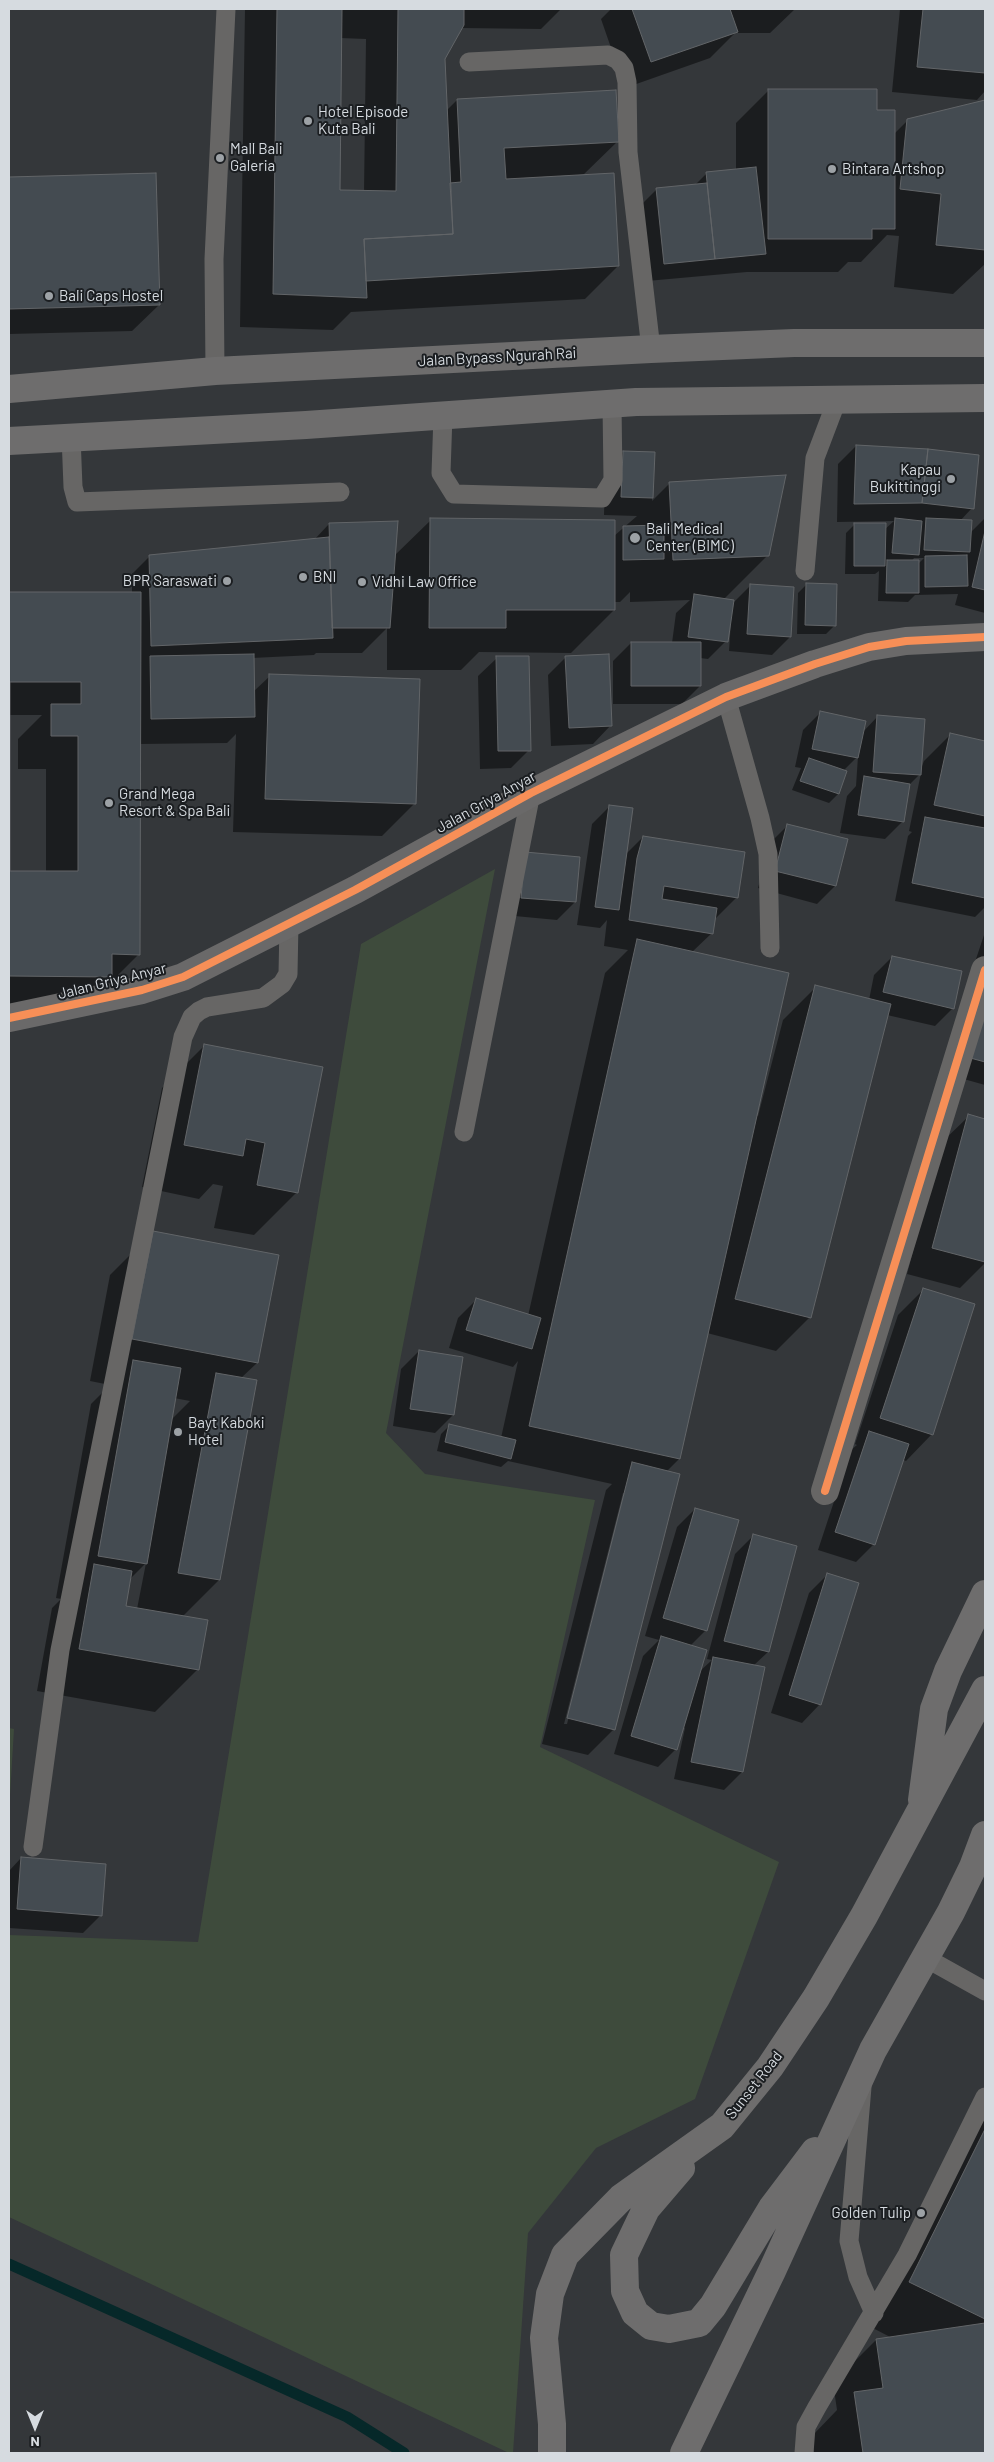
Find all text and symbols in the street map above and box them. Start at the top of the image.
place label: Hotel Episode Kuta Bali [318,103,408,138]
marker: Hotel Episode Kuta Bali [302,115,314,127]
place label: Mall Bali Galeria [230,140,283,175]
marker: Mall Bali Galeria [214,152,226,164]
place label: Bintara Artshop [842,160,944,178]
marker: Bintara Artshop [826,163,838,175]
place label: Bali Caps Hostel [59,287,163,305]
marker: Bali Caps Hostel [43,290,55,302]
street label: Jalan Bypass Ngurah Rai [417,344,577,370]
place label: Kapau Bukittinggi [870,461,941,496]
marker: Kapau Bukittinggi [945,473,957,485]
place label: Bali Medical Center (BIMC) [646,520,734,555]
marker: Bali Medical Center (BIMC) [628,531,642,545]
place label: BNI [313,568,336,586]
marker: BNI [297,571,309,583]
place label: BPR Saraswati [123,572,217,590]
place label: Vidhi Law Office [372,573,477,591]
marker: BPR Saraswati [221,575,233,587]
marker: Vidhi Law Office [356,576,368,588]
street label: Jalan Griya Anyar [433,767,539,837]
place label: Grand Mega Resort & Spa Bali [119,785,230,820]
marker: Grand Mega Resort & Spa Bali [103,797,115,809]
street label: Jalan Griya Anyar [56,959,168,1003]
place label: Bayt Kaboki Hotel [188,1414,265,1449]
marker: Bayt Kaboki Hotel [172,1426,184,1438]
street label: Sunset Road [722,2047,786,2123]
place label: Golden Tulip [831,2204,911,2222]
marker: Golden Tulip [915,2207,927,2219]
north arrow [10,2402,60,2452]
text: N [30,2434,40,2451]

